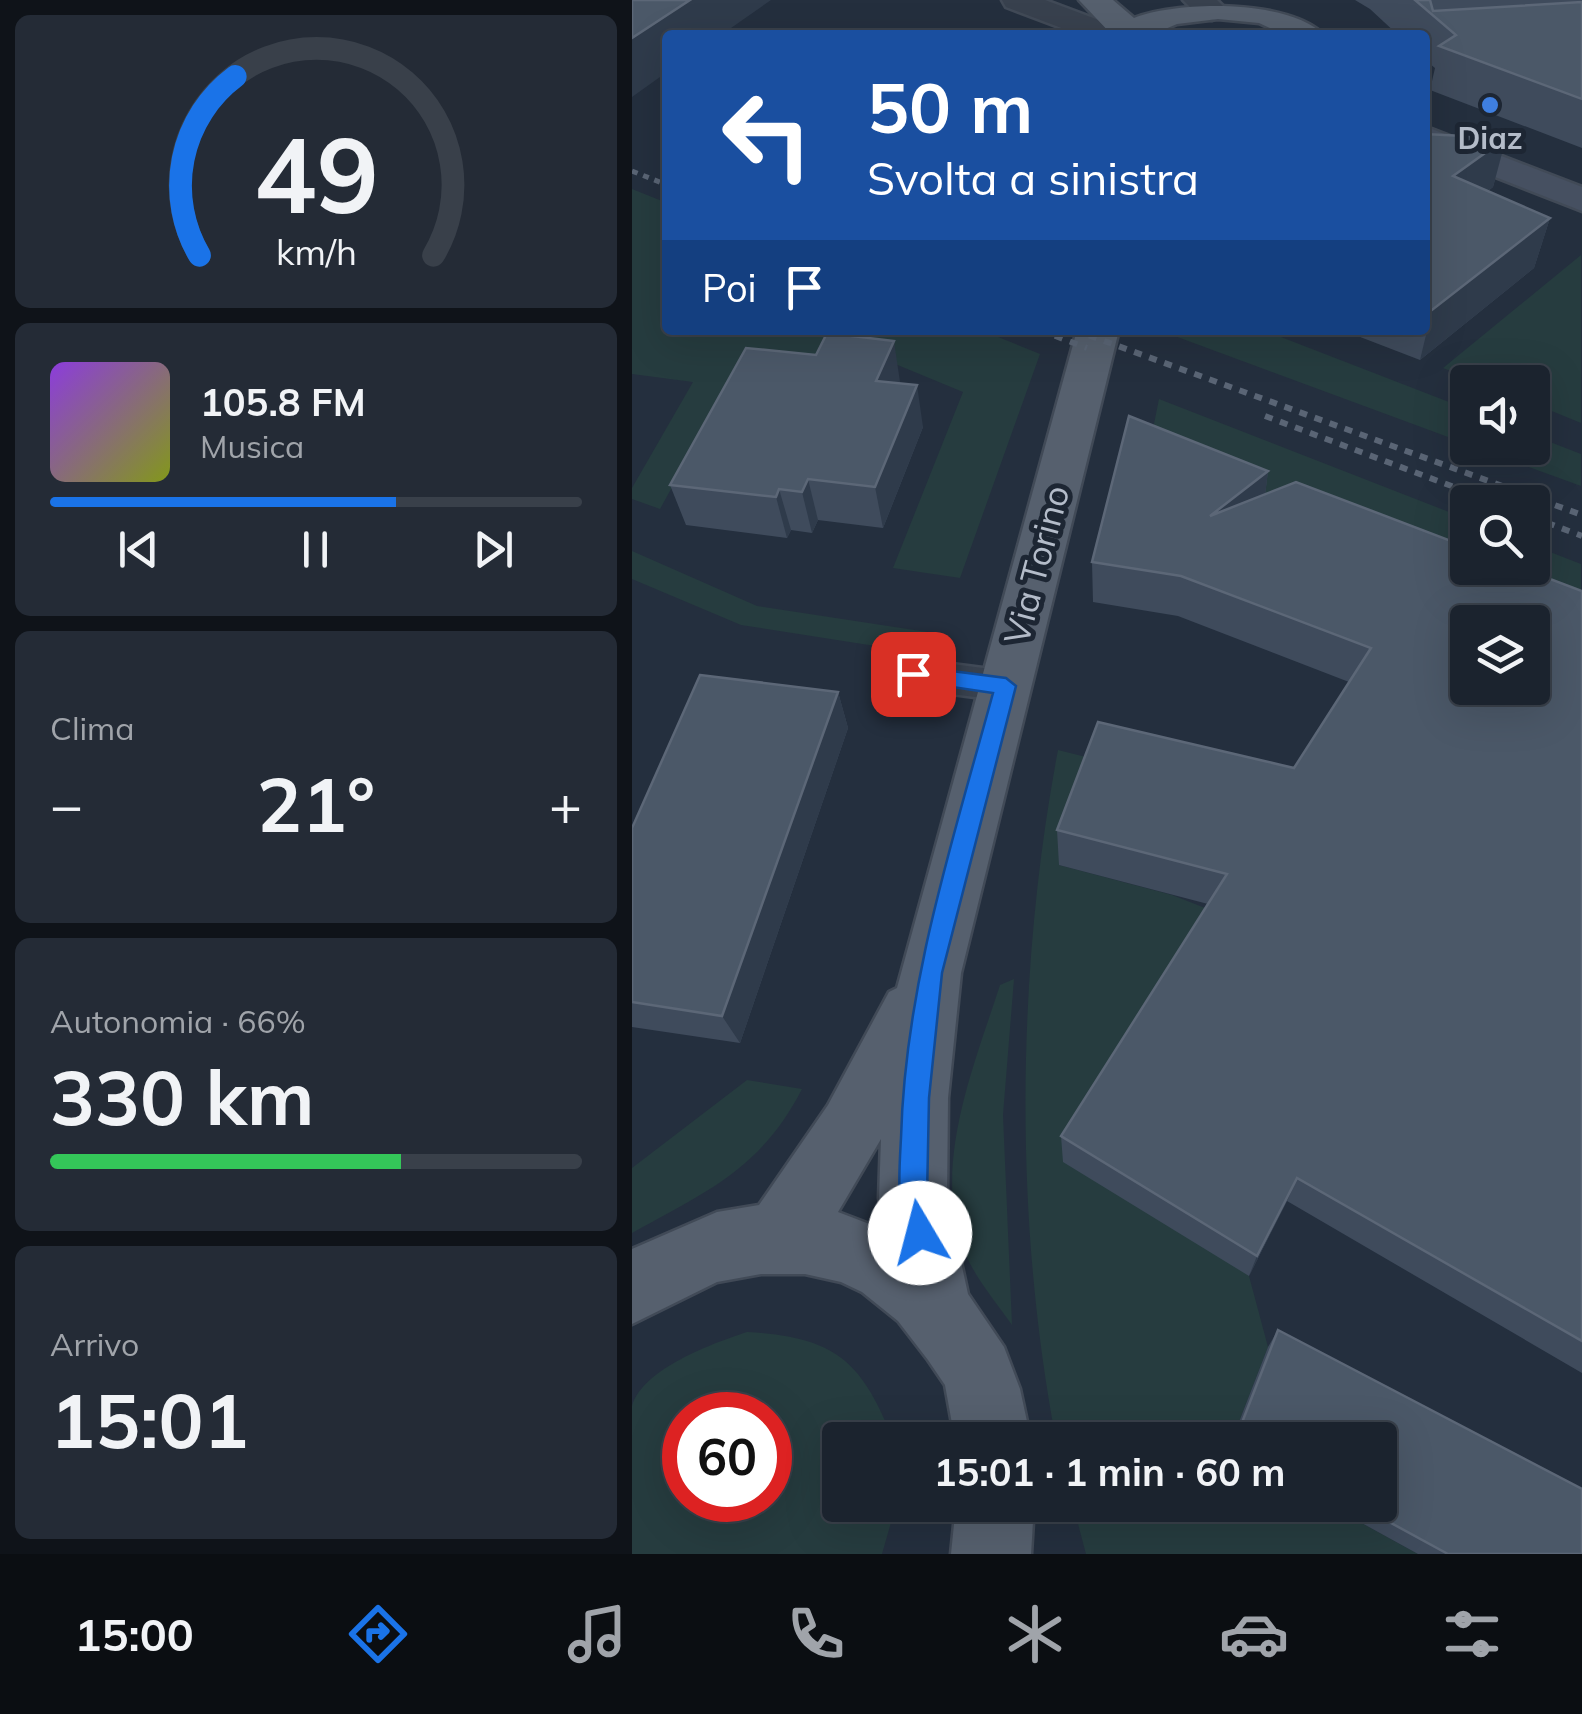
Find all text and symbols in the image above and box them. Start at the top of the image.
text: 50 m [867,63,1033,151]
icon: left [702,70,832,200]
marker: Diaz [1479,94,1501,116]
text: 49 [254,108,378,239]
place label: Diaz [1457,119,1523,157]
text: Svolta a sinistra [867,150,1199,206]
text: km/h [276,229,356,274]
icon: arrive [777,260,832,315]
text: Poi [702,264,757,312]
map controls [1450,365,1550,705]
button: sound [1450,365,1550,465]
text: 105.8 FM [200,378,366,426]
text: Musica [200,426,304,466]
street label: Via Torino [994,480,1078,649]
button: search [1450,485,1550,585]
icon: previous [111,522,166,577]
icon: pause [288,522,343,577]
icon: next [466,522,521,577]
button: layers [1450,605,1550,705]
pin [871,632,956,717]
icon: arrive [886,647,941,702]
text: Clima [50,708,134,748]
text: 21° [257,757,375,851]
text: − [50,770,83,839]
text: + [549,770,582,839]
text: Autonomia · 66% [50,1001,306,1041]
text: 330 km [50,1050,314,1144]
position arrow [868,1181,972,1285]
text: Arrivo [50,1324,139,1364]
text: 15:01 [50,1373,249,1467]
speed limit sign: 60 [662,1392,792,1522]
text: 15:01 · 1 min · 60 m [934,1448,1285,1496]
icon: directions [343,1599,413,1669]
icon: music [562,1599,632,1669]
icon: phone [781,1599,851,1669]
icon: climate [1000,1599,1070,1669]
icon: car [1219,1599,1289,1669]
icon: filters [1437,1599,1507,1669]
text: 15:00 [74,1606,194,1662]

